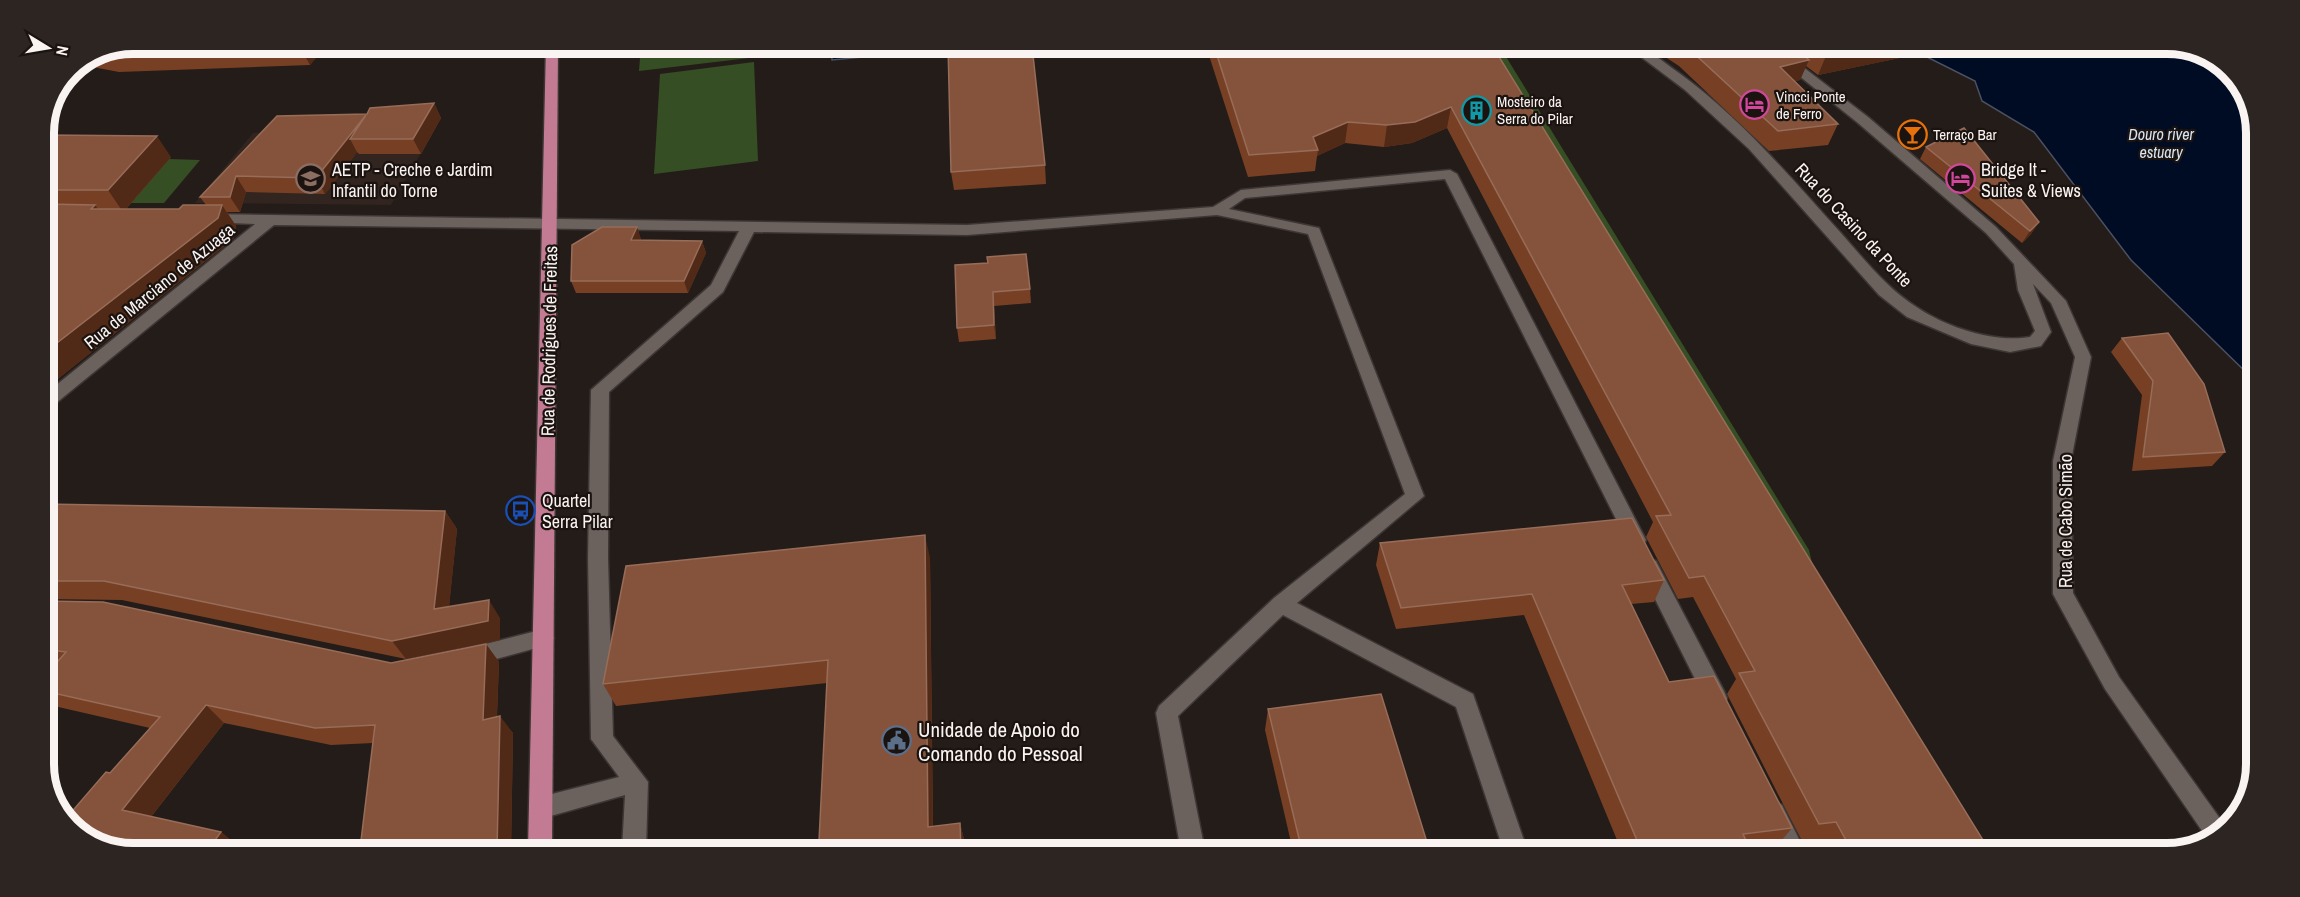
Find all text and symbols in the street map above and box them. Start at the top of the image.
north arrow [18,18,78,78]
text: N [51,44,74,58]
place label: Vincci Ponte de Ferro [1776,86,1846,124]
hotel icon: Vincci Ponte de Ferro [1739,89,1771,121]
place label: Mosteiro da Serra do Pilar [1497,91,1573,129]
building icon: Mosteiro da Serra do Pilar [1460,94,1492,126]
bar icon: Terraço Bar [1896,118,1928,150]
water label: Douro river estuary [2128,123,2194,163]
place label: Terraço Bar [1933,124,1997,145]
place label: AETP - Creche e Jardim Infantil do Torne [331,157,493,203]
street label: Rua do Casino da Ponte [1790,157,1918,293]
place label: Bridge It - Suites & Views [1981,157,2081,203]
school or university icon: AETP - Creche e Jardim Infantil do Torne [295,163,327,195]
hotel icon: Bridge It - Suites & Views [1944,163,1976,195]
street label: Rua de Marciano de Azuaga [78,217,240,355]
street label: Rua de Rodrigues de Freitas [535,246,563,436]
street label: Rua de Cabo Simão [2053,454,2078,588]
place label: Quartel Serra Pilar [542,488,613,534]
bus stop icon: Quartel Serra Pilar [505,494,537,526]
place label: Unidade de Apoio do Comando do Pessoal [918,715,1083,768]
public building icon: Unidade de Apoio do Comando do Pessoal [881,725,913,757]

